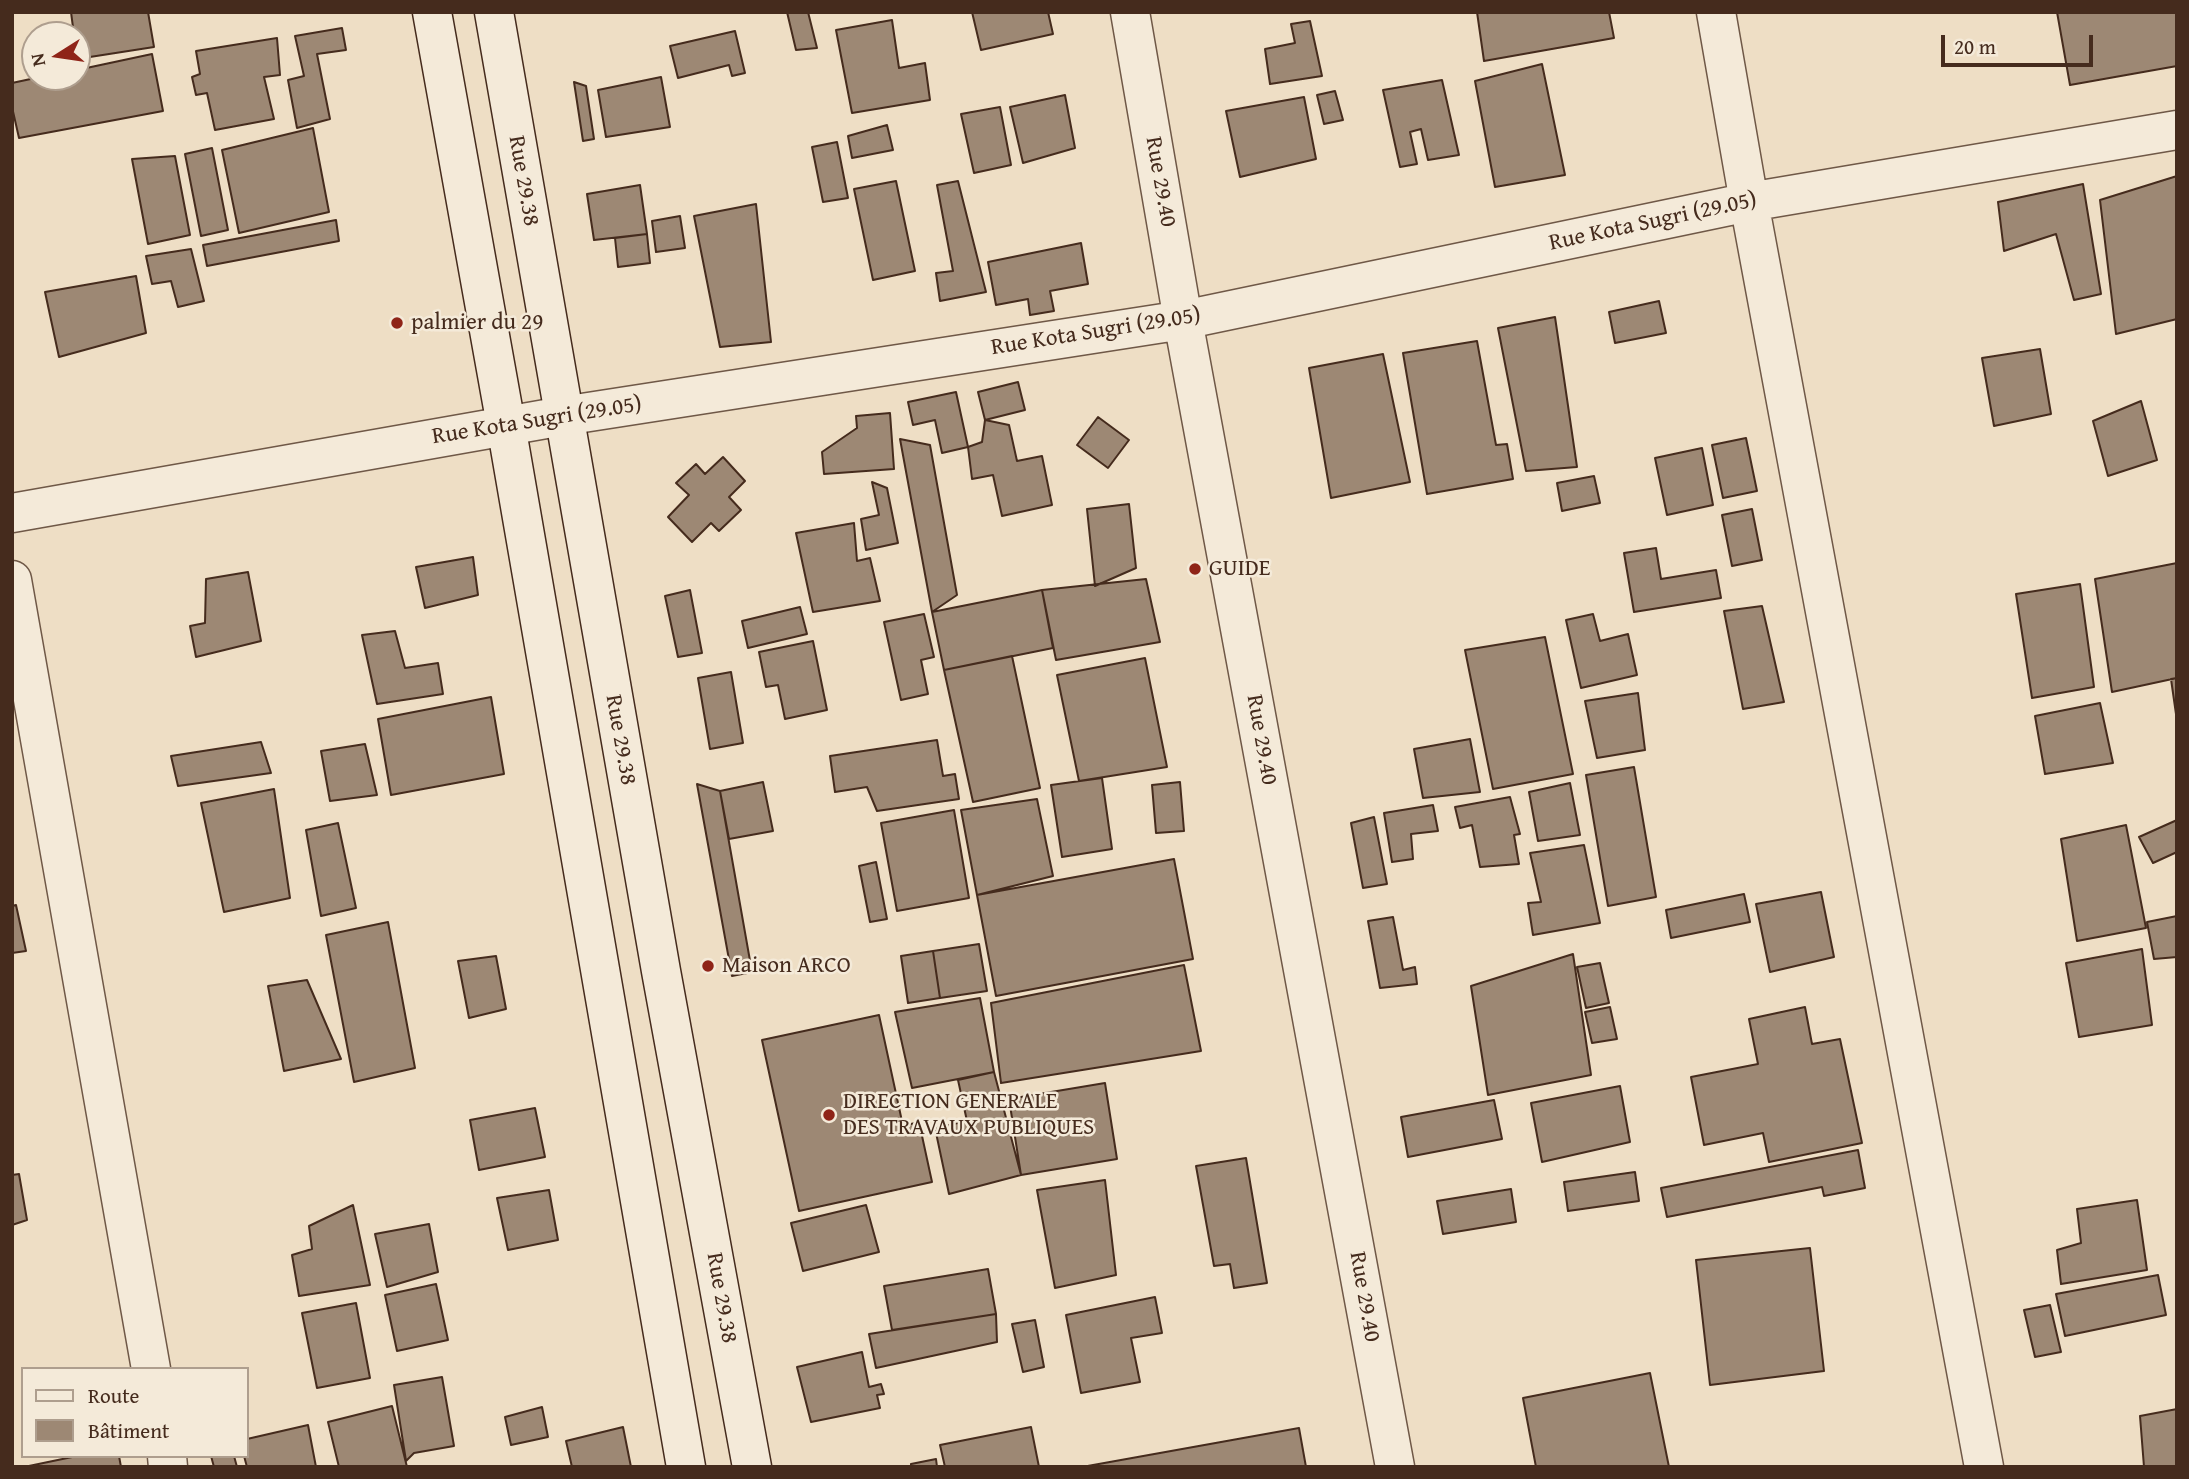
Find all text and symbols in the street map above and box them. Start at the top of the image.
north arrow [21,21,91,91]
scale bar [1944,21,2096,65]
text: 20 m [1954,31,1996,62]
text: N [22,51,52,69]
street label: Rue 29.38 [501,134,545,228]
street label: Rue 29.40 [1138,135,1182,229]
street label: Rue Kota Sugri (29.05) [1547,186,1759,258]
street label: Rue Kota Sugri (29.05) [989,302,1203,362]
place label: palmier du 29 [411,309,543,337]
marker: palmier du 29 [389,315,405,331]
street label: Rue Kota Sugri (29.05) [430,391,644,451]
place label: GUIDE [1209,555,1270,583]
marker: GUIDE [1187,561,1203,577]
street label: Rue 29.38 [598,693,642,787]
street label: Rue 29.40 [1239,693,1283,787]
place label: Maison ARCO [722,952,851,980]
marker: Maison ARCO [700,958,716,974]
place label: DIRECTION GENERALE DES TRAVAUX PUBLIQUES [843,1088,1094,1142]
marker: DIRECTION GENERALE DES TRAVAUX PUBLIQUES [821,1107,837,1123]
street label: Rue 29.40 [1342,1250,1386,1344]
street label: Rue 29.38 [699,1251,743,1345]
legend [21,1367,248,1458]
text: Route [88,1380,139,1411]
text: Bâtiment [88,1415,169,1446]

